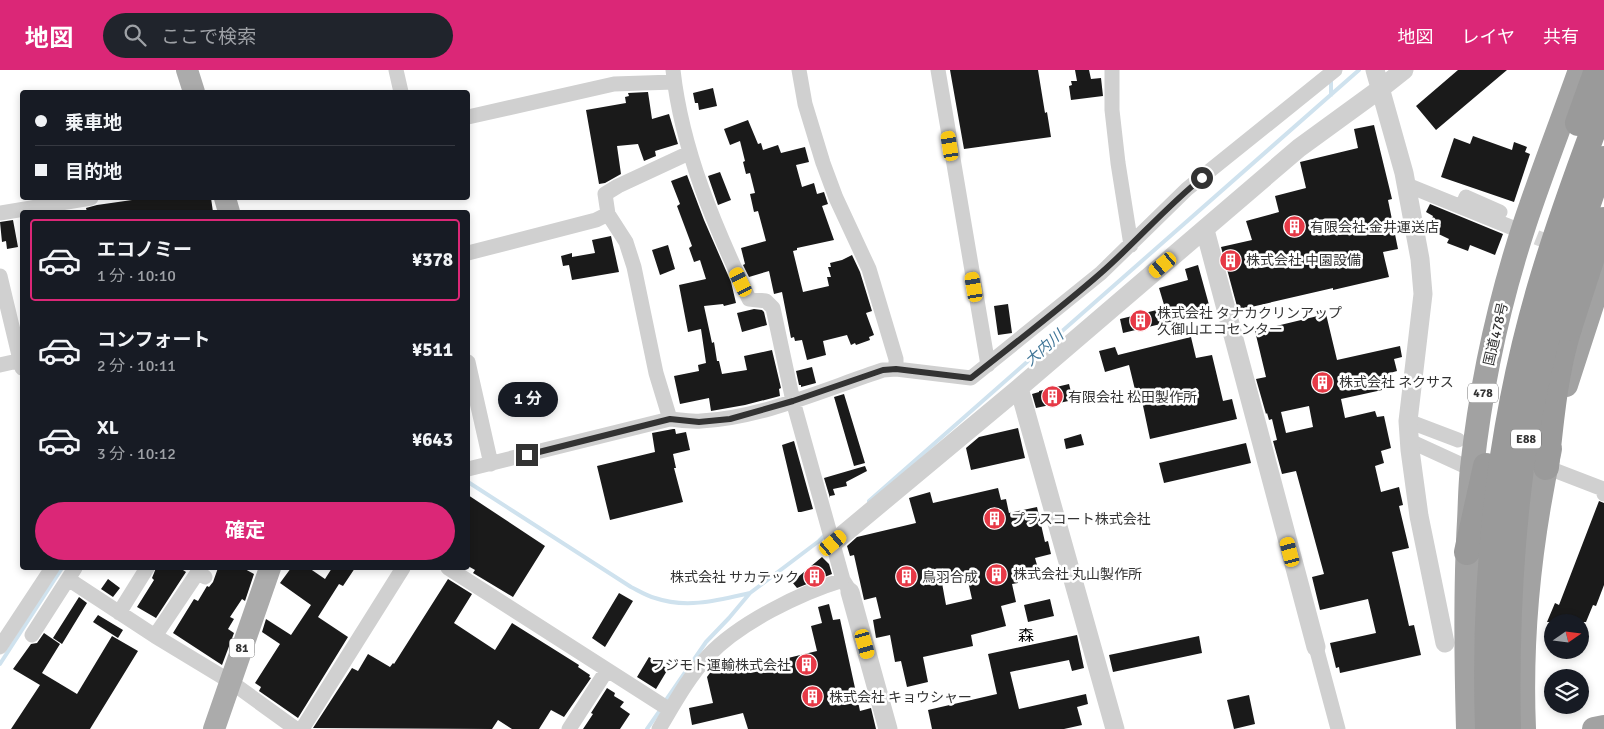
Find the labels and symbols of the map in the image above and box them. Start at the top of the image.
car [940,130,959,162]
route start [1191,167,1213,189]
building icon: 有限会社 金井運送店 [1282,215,1306,239]
place label: 有限会社 金井運送店 [1310,219,1439,236]
building icon: 株式会社 中園設備 [1218,248,1242,272]
car [1146,250,1179,280]
place label: 株式会社 中園設備 [1246,252,1361,269]
car [727,265,754,299]
car [964,271,983,303]
street label: 国道478号 [1480,301,1512,367]
place label: 株式会社 タナカクリンアップ 久御山エコセンター [1157,305,1342,338]
building icon: 株式会社 タナカクリンアップ 久御山エコセンター [1129,309,1153,333]
water label: 大内川 [1021,325,1068,370]
building icon: 株式会社 ネクサス [1311,370,1335,394]
place label: 株式会社 ネクサス [1339,374,1454,391]
callout: 1 分 [497,382,557,418]
road number: 478 [1468,384,1498,402]
building icon: 有限会社 松田製作所 [1040,385,1064,409]
place label: 有限会社 松田製作所 [1068,389,1197,406]
road number: E88 [1511,429,1541,448]
route end [516,444,538,466]
building icon: プラスコート株式会社 [983,507,1007,531]
place label: プラスコート株式会社 [1011,511,1151,528]
car [816,528,849,558]
car [1278,536,1301,568]
building icon: 株式会社 丸山製作所 [985,562,1009,586]
building icon: 株式会社 サカテック [803,565,827,589]
building icon: 鳥羽合成 [894,565,918,589]
place label: 株式会社 丸山製作所 [1013,566,1142,583]
place label: 株式会社 サカテック [670,569,799,586]
place label: 鳥羽合成 [922,569,978,586]
north arrow [1544,614,1589,659]
district label: 森 [1018,626,1034,646]
car [853,628,876,660]
road number: 81 [230,638,254,658]
building icon: フジモト運輸株式会社 [795,653,819,677]
place label: フジモト運輸株式会社 [651,657,791,674]
building icon: 株式会社 キョウシャー [801,685,825,709]
place label: 株式会社 キョウシャー [829,689,972,706]

